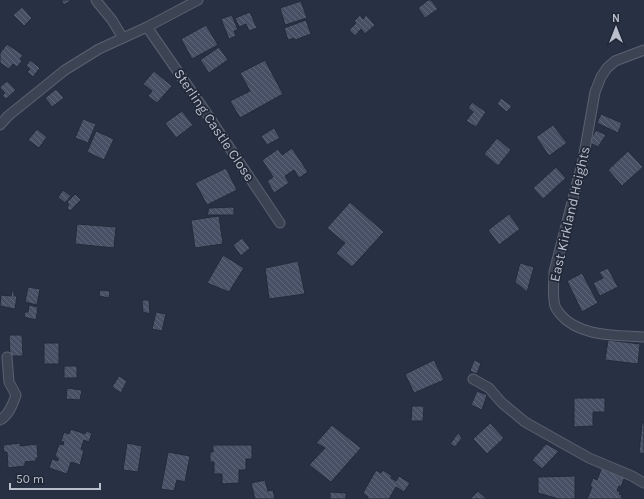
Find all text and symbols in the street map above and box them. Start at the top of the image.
north arrow [596,8,636,48]
text: N [612,12,620,25]
street label: Sterling Castle Close [170,66,258,184]
street label: East Kirkland Heights [546,145,594,283]
scale bar [10,465,100,491]
text: 50 m [16,472,44,486]

